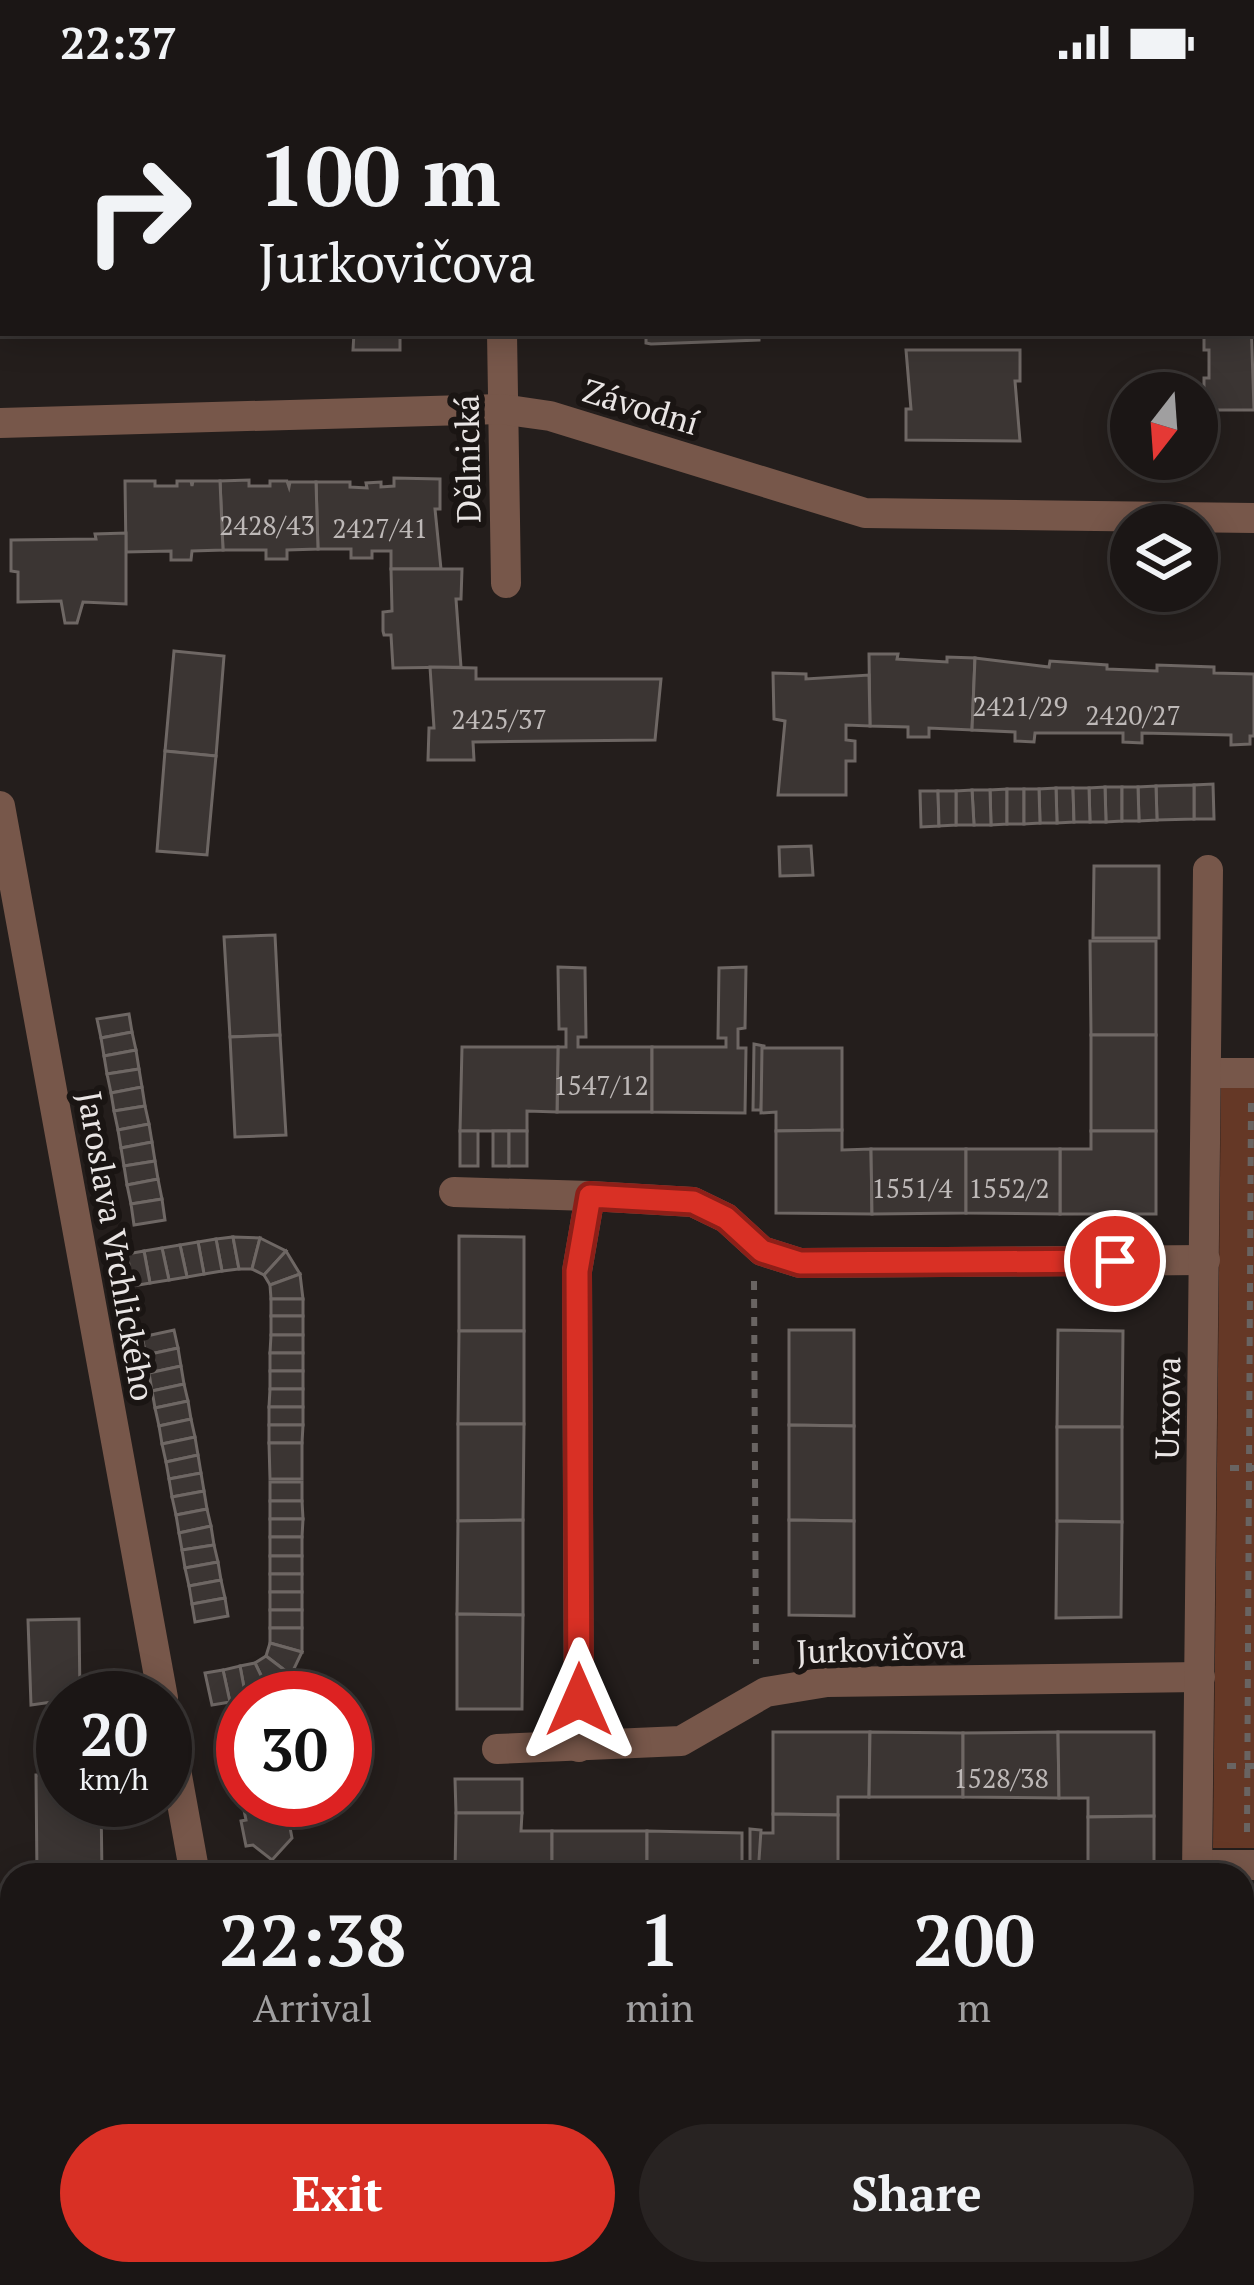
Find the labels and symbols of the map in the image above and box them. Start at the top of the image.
street label: Závodní [578,368,704,444]
north arrow [1110,372,1218,480]
street label: Dělnická [444,394,490,524]
house number: 2428/43 [219,507,315,543]
house number: 2427/41 [332,510,428,546]
house number: 2421/29 [972,688,1068,724]
house number: 2420/27 [1085,697,1181,733]
house number: 2425/37 [451,701,547,737]
house number: 1547/12 [553,1067,649,1103]
street label: Jaroslava Vrchlického [69,1088,165,1404]
house number: 1551/4 [871,1170,953,1206]
house number: 1552/2 [968,1170,1050,1206]
pin [1064,1210,1166,1312]
street label: Urxova [1145,1356,1189,1460]
street label: Jurkovičova [795,1624,967,1672]
position arrow [516,1637,642,1763]
speed limit sign: 30 [216,1671,372,1827]
house number: 1528/38 [953,1760,1049,1796]

